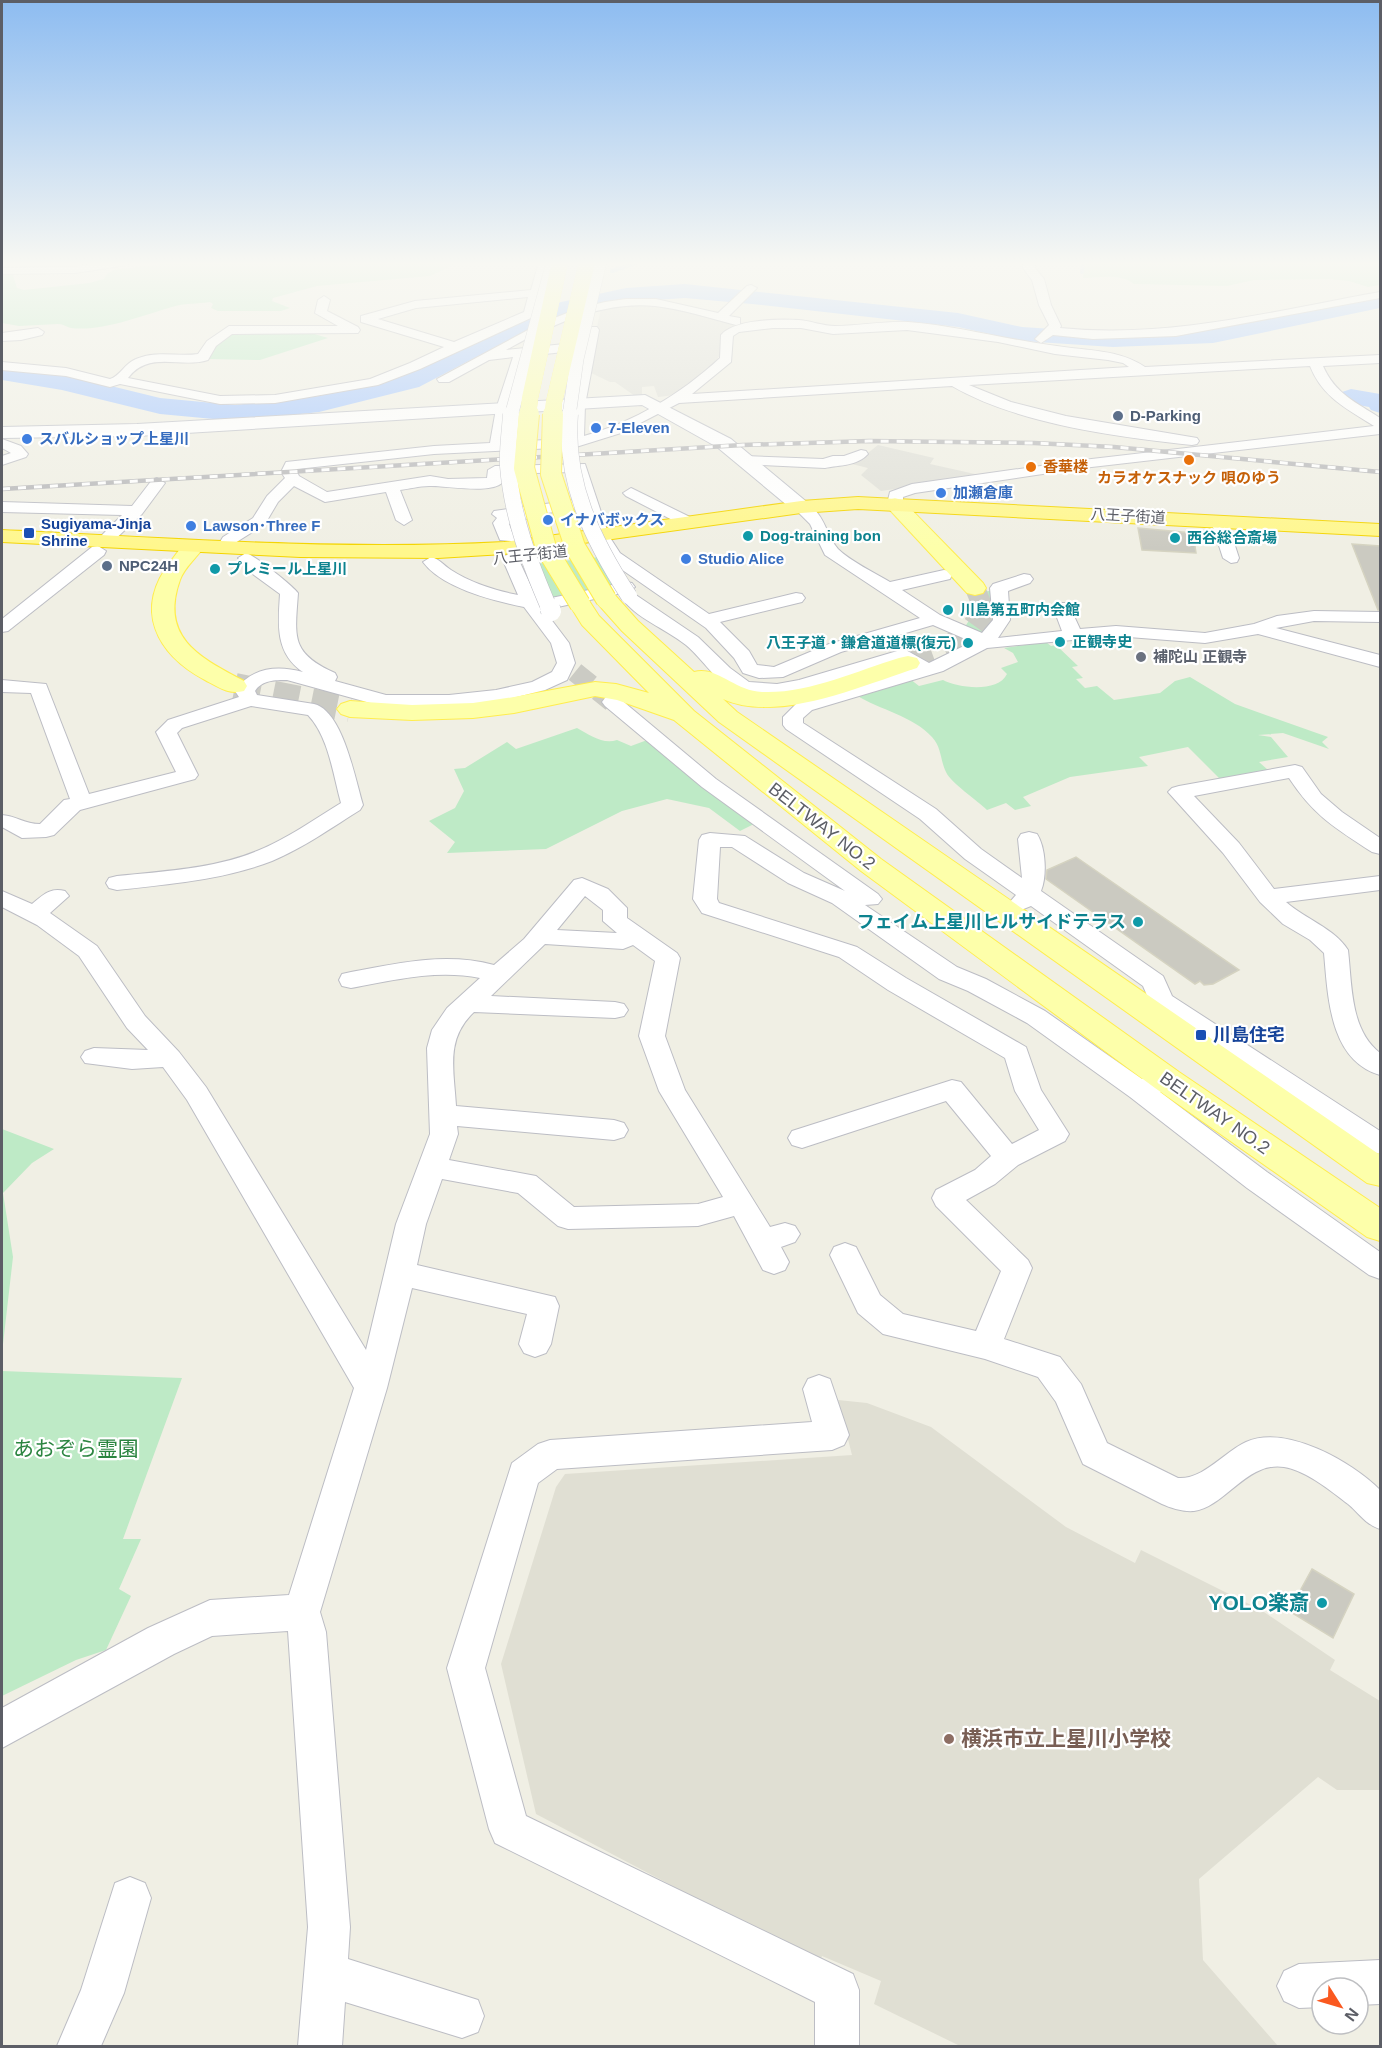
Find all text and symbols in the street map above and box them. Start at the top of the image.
place label: D-Parking [1130,407,1201,424]
marker: D-Parking [1111,409,1125,423]
place label: 7-Eleven [608,419,670,436]
marker: 7-Eleven [589,421,603,435]
place label: スバルショップ上星川 [39,430,189,447]
marker: スバルショップ上星川 [20,432,34,446]
marker: カラオケスナック 唄のゆう [1182,453,1196,467]
place label: 香華楼 [1043,458,1088,475]
marker: 香華楼 [1024,460,1038,474]
place label: カラオケスナック 唄のゆう [1097,469,1281,486]
place label: 加瀬倉庫 [953,484,1013,501]
marker: 加瀬倉庫 [934,486,948,500]
street label: 八王子街道 [1090,505,1166,526]
place label: イナバボックス [560,511,664,528]
marker: イナバボックス [541,513,555,527]
place label: Sugiyama-Jinja Shrine [41,515,152,549]
place label: Lawson･Three F [203,517,321,534]
marker: Lawson･Three F [184,519,198,533]
marker: Sugiyama-Jinja Shrine [22,526,36,540]
place label: Dog-training bon [760,527,881,544]
marker: Dog-training bon [741,529,755,543]
place label: 西谷総合斎場 [1187,529,1277,546]
marker: 西谷総合斎場 [1168,531,1182,545]
street label: 八王子街道 [492,542,568,567]
place label: Studio Alice [698,550,784,567]
marker: Studio Alice [679,552,693,566]
place label: NPC24H [119,557,178,574]
marker: NPC24H [100,559,114,573]
place label: プレミール上星川 [227,560,347,577]
marker: プレミール上星川 [208,562,222,576]
place label: 川島第五町内会館 [960,601,1080,618]
marker: 川島第五町内会館 [941,603,955,617]
place label: 正観寺史 [1072,633,1133,650]
place label: 八王子道・鎌倉道道標(復元) [766,634,956,651]
marker: 正観寺史 [1053,635,1067,649]
marker: 八王子道・鎌倉道道標(復元) [961,636,975,650]
place label: 補陀山 正観寺 [1153,648,1247,665]
marker: 補陀山 正観寺 [1134,650,1148,664]
street label: BELTWAY NO.2 [765,778,879,874]
place label: フェイム上星川ヒルサイドテラス [857,912,1126,932]
marker: フェイム上星川ヒルサイドテラス [1131,915,1145,929]
place label: 川島住宅 [1213,1025,1285,1045]
marker: 川島住宅 [1194,1028,1208,1042]
street label: BELTWAY NO.2 [1156,1068,1274,1158]
park label: あおぞら霊園 [13,1437,139,1460]
place label: YOLO楽斎 [1208,1591,1310,1614]
marker: YOLO楽斎 [1315,1596,1329,1610]
place label: 横浜市立上星川小学校 [961,1727,1171,1750]
marker: 横浜市立上星川小学校 [942,1732,956,1746]
north arrow [1310,1976,1370,2036]
text: N [1341,2005,1362,2024]

